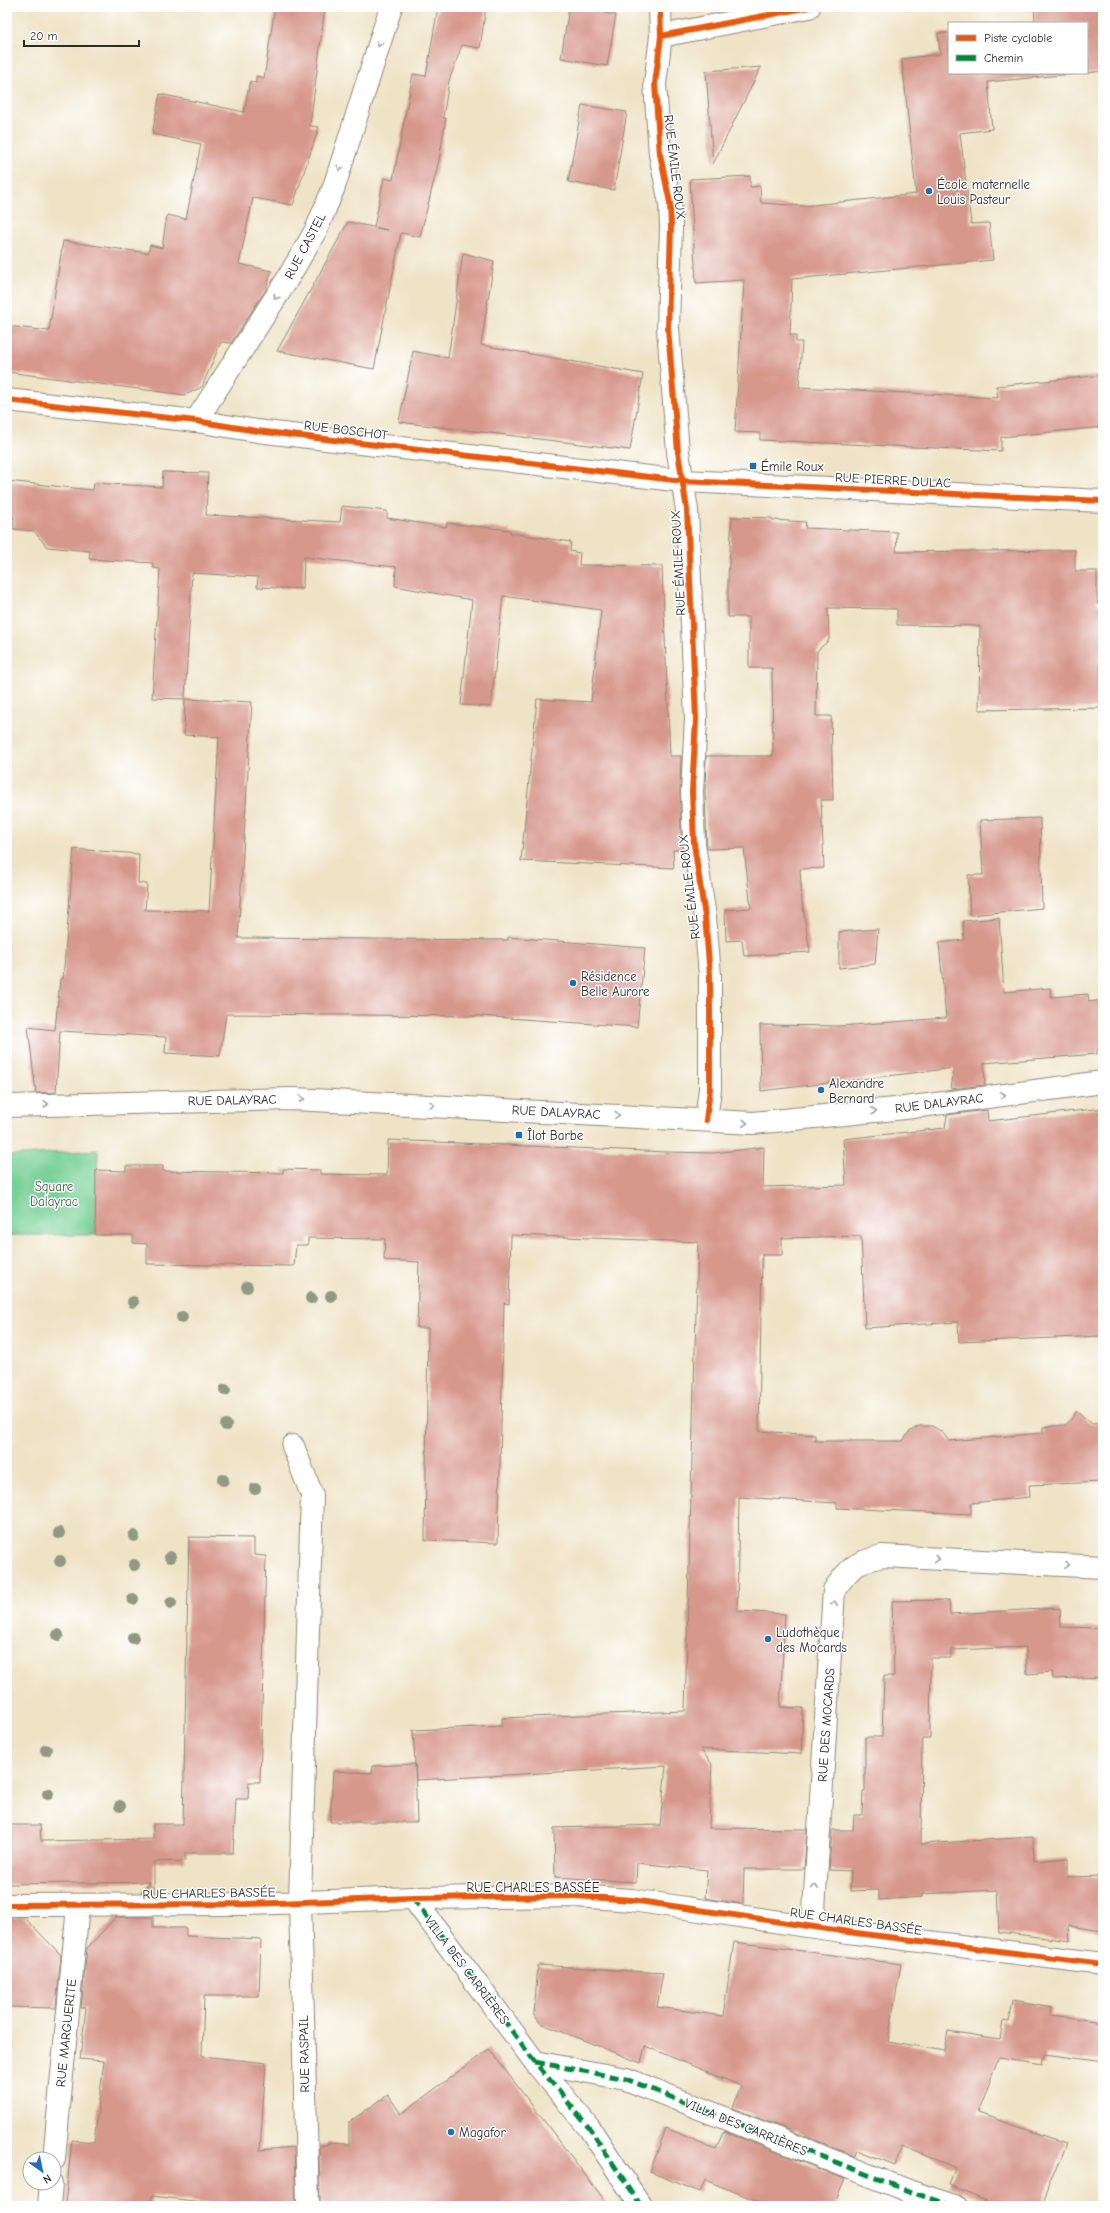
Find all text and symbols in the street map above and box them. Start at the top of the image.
scale bar [24,22,139,48]
legend [948,22,1088,74]
text: 20 m [30,29,58,43]
text: Piste cyclable [984,31,1052,45]
one-way arrow [375,41,384,48]
text: Chemin [984,51,1023,65]
street label: RUE ÉMILE ROUX [661,114,690,220]
one-way arrow [336,164,344,171]
place label: École maternelle Louis Pasteur [937,176,1031,207]
marker: École maternelle Louis Pasteur [924,186,934,196]
street label: RUE CASTEL [281,210,329,282]
one-way arrow [273,293,281,300]
street label: RUE BOSCHOT [303,417,389,443]
place label: Émile Roux [761,458,824,474]
marker: Émile Roux [748,461,758,471]
street label: RUE PIERRE DULAC [835,469,951,491]
street label: RUE ÉMILE ROUX [667,510,688,616]
street label: RUE ÉMILE ROUX [674,834,703,940]
place label: Résidence Belle Aurore [581,969,650,999]
marker: Résidence Belle Aurore [568,978,578,988]
place label: Alexandre Bernard [829,1076,884,1106]
marker: Alexandre Bernard [816,1085,826,1095]
street label: RUE DALAYRAC [894,1090,984,1116]
one-way arrow [1000,1091,1006,1100]
street label: RUE DALAYRAC [187,1092,277,1108]
one-way arrow [299,1095,305,1103]
one-way arrow [43,1100,49,1109]
one-way arrow [429,1101,435,1110]
street label: RUE DALAYRAC [511,1102,601,1122]
one-way arrow [871,1107,877,1116]
one-way arrow [614,1110,620,1119]
one-way arrow [742,1118,748,1127]
place label: Îlot Barbe [527,1127,584,1143]
marker: Îlot Barbe [514,1130,524,1140]
park label: Square Dalayrac [30,1179,78,1209]
one-way arrow [934,1554,940,1563]
one-way arrow [1064,1561,1070,1570]
one-way arrow [829,1600,838,1606]
place label: Ludothèque des Mocards [776,1625,847,1655]
marker: Ludothèque des Mocards [763,1634,773,1644]
street label: RUE DES MOCARDS [815,1667,837,1783]
street label: RUE CHARLES BASSÉE [466,1879,600,1895]
street label: RUE CHARLES BASSÉE [142,1883,276,1902]
one-way arrow [810,1884,819,1890]
street label: RUE CHARLES BASSÉE [789,1903,923,1938]
street label: VILLA DES CARRIÈRES [422,1912,513,2027]
street label: RUE MARGUERITE [53,1978,79,2088]
street label: RUE RASPAIL [296,2015,312,2093]
street label: VILLA DES CARRIÈRES [682,2095,810,2159]
place label: Magafor [459,2125,506,2140]
marker: Magafor [446,2127,456,2137]
north arrow [22,2151,62,2191]
text: N [41,2172,54,2186]

